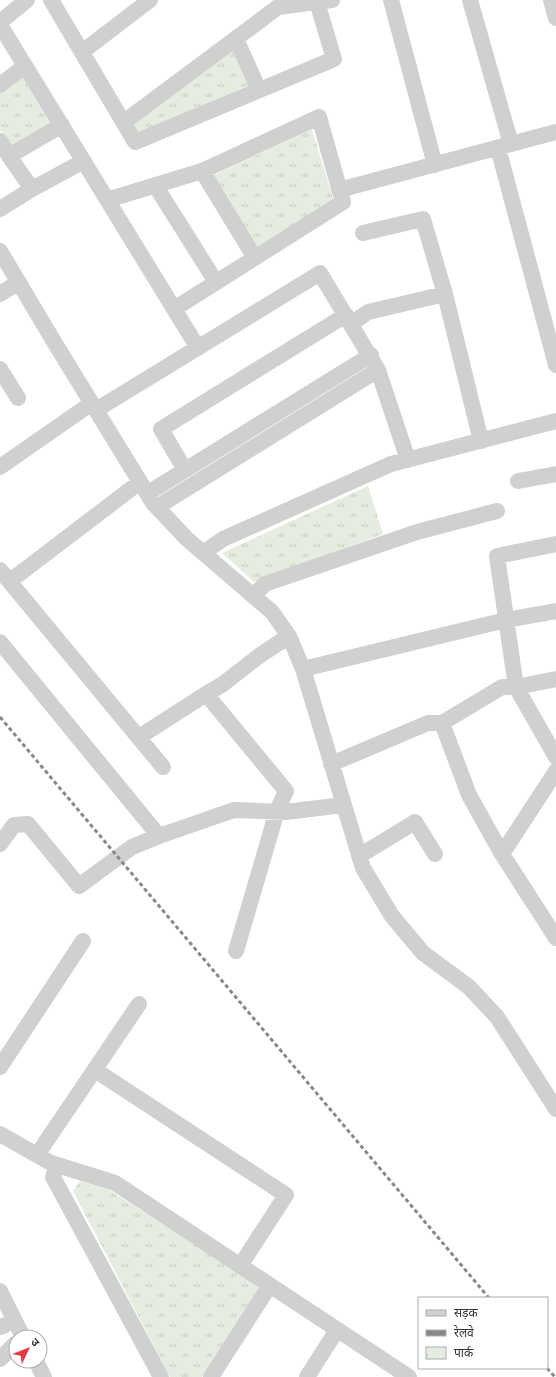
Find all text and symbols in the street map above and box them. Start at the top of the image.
legend [418,1297,548,1369]
text: सड़क [454,1306,479,1320]
text: रेलवे [454,1325,474,1340]
north arrow [8,1329,48,1369]
text: उ [28,1336,42,1350]
text: पार्क [454,1346,474,1360]

